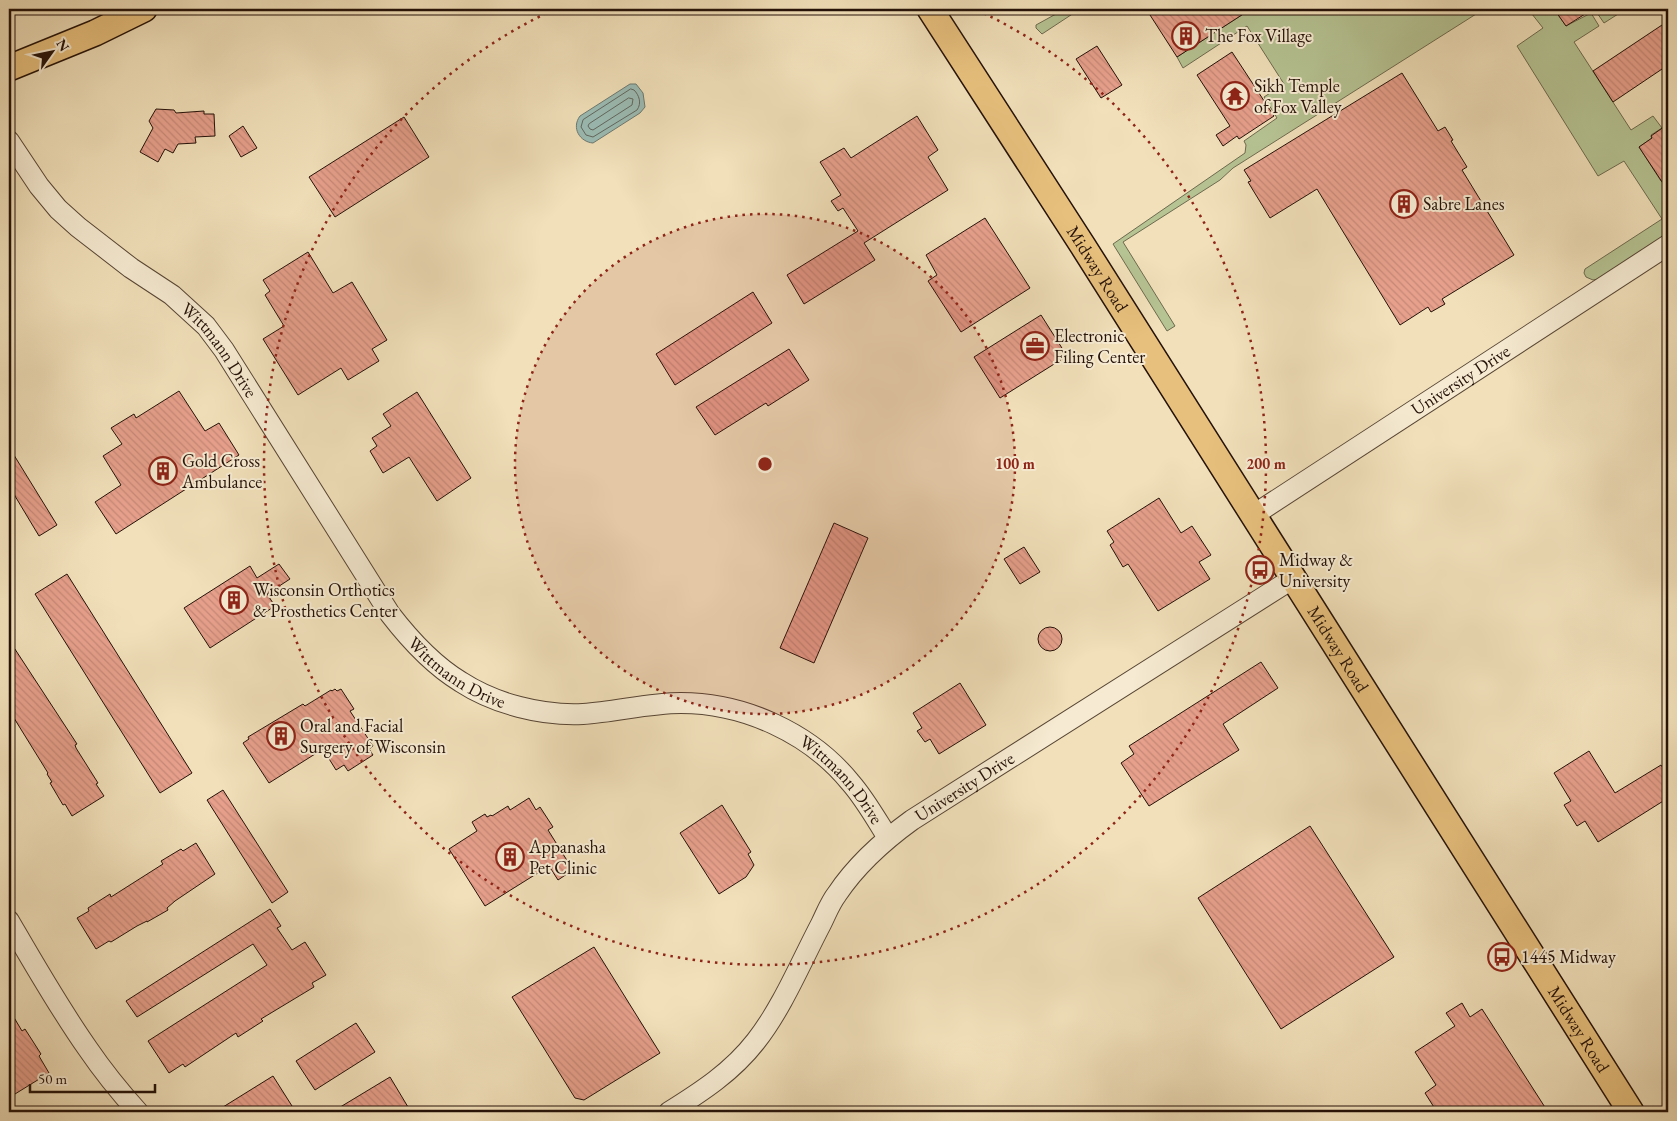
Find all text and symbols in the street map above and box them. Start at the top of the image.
building icon: The Fox Village [1171,21,1201,51]
place label: The Fox Village [1205,24,1312,47]
north arrow [28,28,78,78]
text: N [52,35,74,55]
place label: Sikh Temple of Fox Valley [1254,74,1342,118]
temple icon: Sikh Temple of Fox Valley [1220,81,1250,111]
building icon: Sabre Lanes [1389,189,1419,219]
place label: Sabre Lanes [1423,192,1505,215]
street label: Midway Road [1062,221,1134,317]
street label: Wittmann Drive [176,297,263,402]
place label: Electronic Filing Center [1054,324,1145,368]
office icon: Electronic Filing Center [1020,331,1050,361]
street label: University Drive [1406,339,1514,420]
place label: Gold Cross Ambulance [181,449,262,493]
text: 100 m [995,454,1035,473]
text: 200 m [1246,454,1286,473]
centre of rings [756,455,774,473]
building icon: Gold Cross Ambulance [148,456,178,486]
place label: Midway & University [1279,548,1353,592]
bus stop icon: Midway & University [1245,555,1275,585]
place label: Wisconsin Orthotics & Prosthetics Center [253,578,398,622]
building icon: Wisconsin Orthotics & Prosthetics Center [219,585,249,615]
street label: Midway Road [1303,601,1375,697]
street label: Wittmann Drive [403,631,509,713]
place label: Oral and Facial Surgery of Wisconsin [300,714,446,758]
building icon: Oral and Facial Surgery of Wisconsin [266,721,296,751]
street label: Wittmann Drive [795,729,889,828]
street label: University Drive [910,746,1018,826]
place label: Appanasha Pet Clinic [528,835,607,879]
building icon: Appanasha Pet Clinic [495,842,525,872]
bus stop icon: 1445 Midway [1487,942,1517,972]
place label: 1445 Midway [1521,945,1616,968]
street label: Midway Road [1543,981,1615,1077]
scale bar [30,1061,155,1093]
text: 50 m [38,1069,67,1088]

